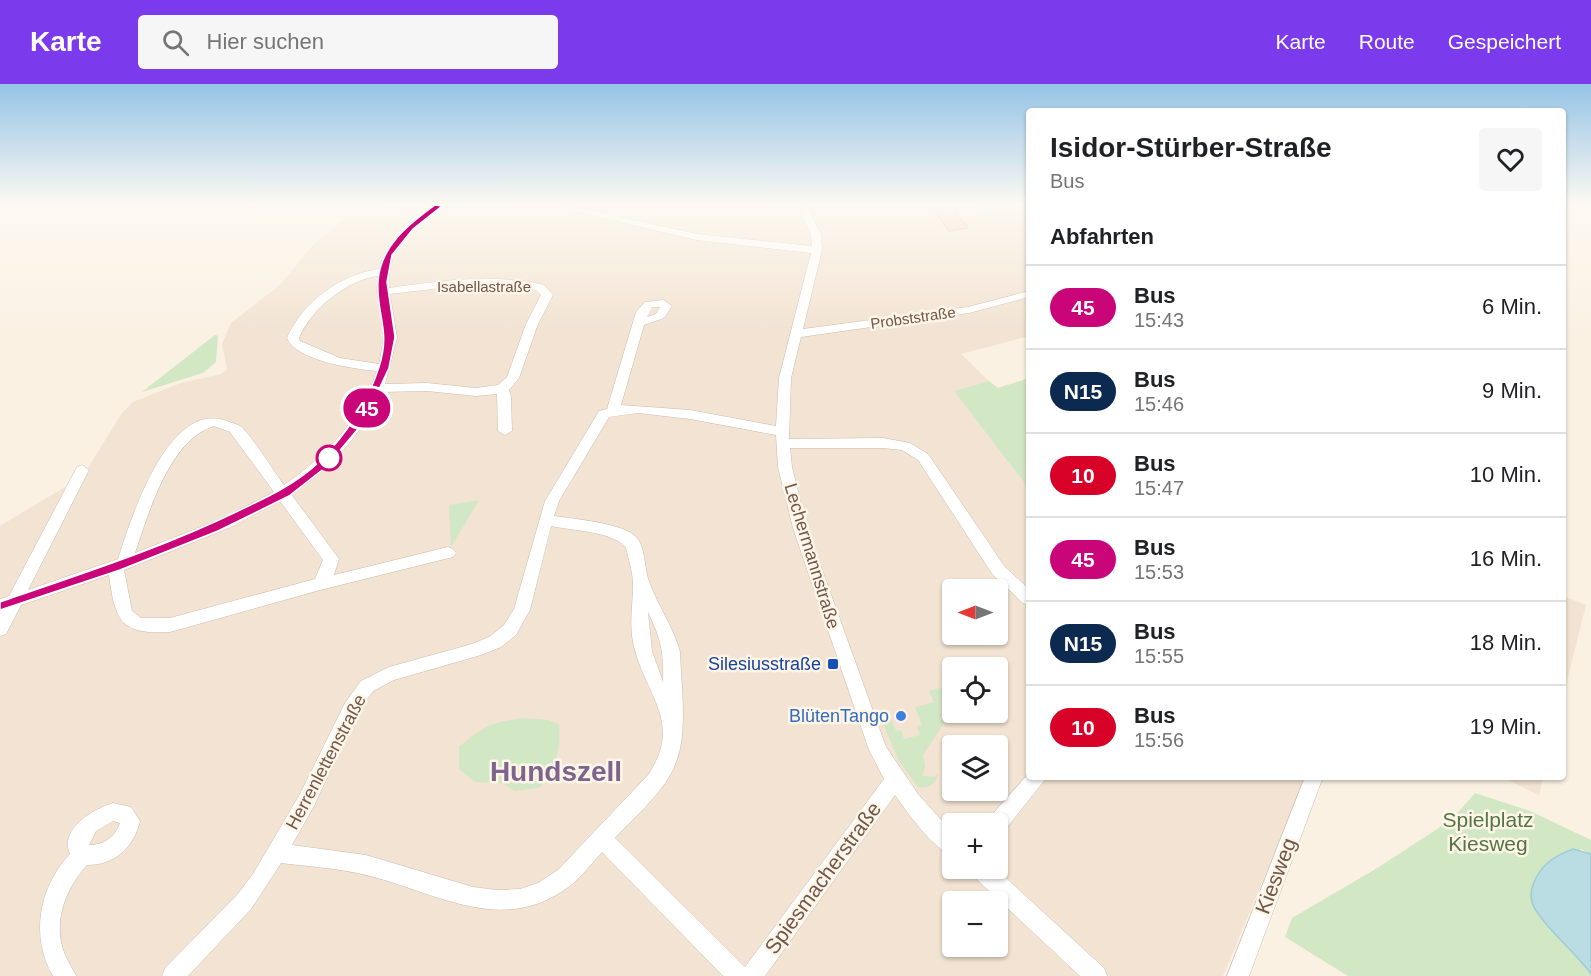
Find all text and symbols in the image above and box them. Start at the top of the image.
search box [138,15,558,69]
text: Karte [30,26,102,57]
icon: search [159,26,192,59]
text: Hier suchen [207,29,324,54]
text: Karte [1276,30,1326,53]
text: Route [1359,30,1415,53]
text: Gespeichert [1448,30,1561,53]
button: heart [1479,128,1542,191]
text: Isidor-Stürber-Straße [1050,132,1332,163]
text: Bus [1050,170,1084,192]
text: Abfahrten [1050,224,1154,249]
street label: Isabellastraße [437,278,531,295]
text: Bus [1134,283,1176,308]
text: 6 Min. [1482,294,1542,319]
text: 45 [1071,296,1095,319]
street label: Probststraße [869,303,957,332]
text: 15:43 [1134,309,1184,331]
text: Bus [1134,367,1176,392]
text: 9 Min. [1482,378,1542,403]
text: N15 [1064,380,1102,403]
line badge: 45 [340,388,394,428]
text: 15:46 [1134,393,1184,415]
text: 45 [355,397,379,420]
unlabelled marker [316,445,342,471]
text: Bus [1134,451,1176,476]
text: 10 Min. [1470,462,1542,487]
text: 10 [1071,464,1095,487]
text: 15:47 [1134,477,1184,499]
street label: Lechermannstraße [780,481,844,631]
text: Bus [1134,535,1176,560]
text: 16 Min. [1470,546,1542,571]
text: 45 [1071,548,1095,571]
text: 15:53 [1134,561,1184,583]
north arrow [942,579,1008,645]
map controls [942,579,1008,957]
text: Bus [1134,619,1176,644]
text: 18 Min. [1470,630,1542,655]
text: N15 [1064,632,1102,655]
text: 15:55 [1134,645,1184,667]
place label: Silesiusstraße [708,654,821,674]
marker: Silesiusstraße [826,657,840,671]
button: locate [942,657,1008,723]
street label: Herrenlettenstraße [282,691,370,833]
text: Bus [1134,703,1176,728]
place label: BlütenTango [789,706,889,726]
marker: BlütenTango [894,709,908,723]
text: 19 Min. [1470,714,1542,739]
text: 10 [1071,716,1095,739]
text: 15:56 [1134,729,1184,751]
button: layers [942,735,1008,801]
district label: Hundszell [490,756,622,787]
street label: Spiesmacherstraße [760,797,885,958]
park label: Spielplatz Kiesweg [1442,808,1534,855]
button: + [942,813,1008,879]
street label: Kiesweg [1251,835,1300,917]
button: − [942,891,1008,957]

